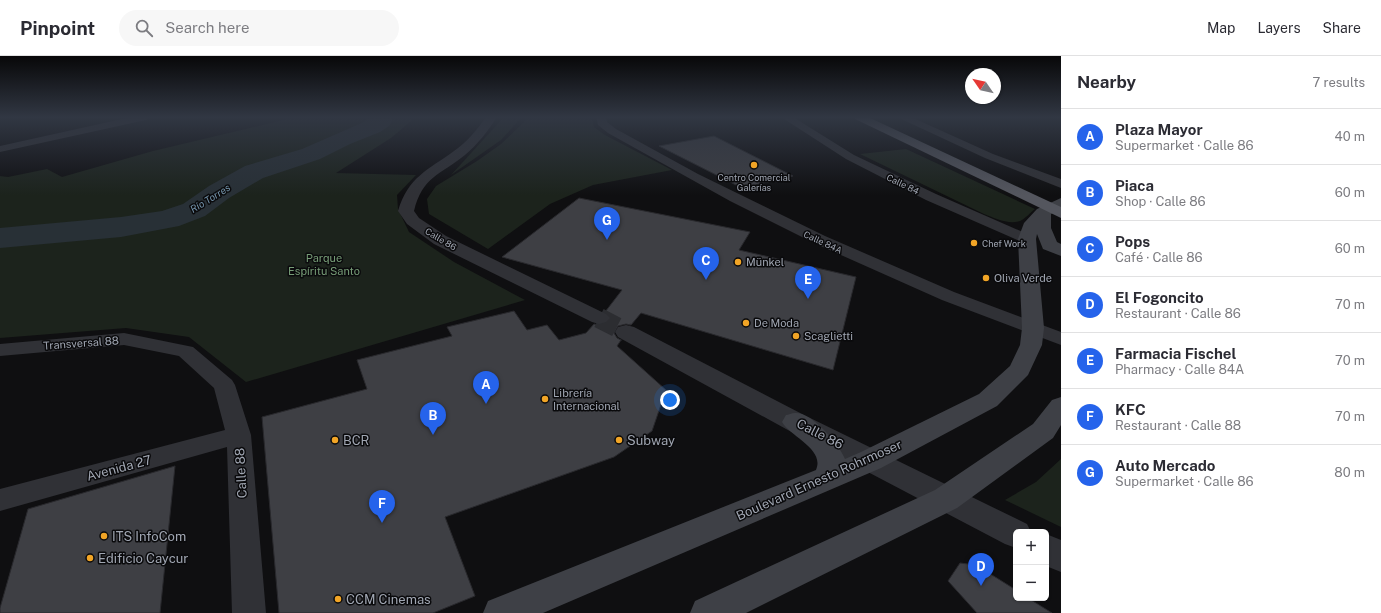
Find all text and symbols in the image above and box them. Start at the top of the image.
search box [119,10,399,46]
text: Pinpoint [20,17,95,39]
icon: search [133,17,155,39]
text: Search here [165,19,249,36]
text: Map [1207,20,1235,36]
text: Layers [1257,20,1301,36]
text: Share [1323,20,1361,36]
north arrow [965,68,1001,104]
text: Nearby [1077,72,1136,92]
text: 7 results [1312,75,1365,90]
text: Plaza Mayor [1115,121,1203,138]
text: A [1085,129,1095,144]
text: 40 m [1334,129,1365,144]
text: Supermarket · Calle 86 [1115,138,1254,153]
marker: Centro Comercial Galerías [749,160,759,170]
street label: Calle 84 [885,171,921,197]
place label: Centro Comercial Galerías [718,172,791,193]
text: Piaca [1115,177,1154,194]
water label: Río Torres [188,181,232,215]
text: B [1086,185,1094,200]
text: 60 m [1335,185,1365,200]
text: Shop · Calle 86 [1115,194,1206,209]
pin: G [594,207,620,240]
street label: Calle 86 [423,225,459,253]
street label: Calle 84A [802,228,845,256]
text: Pops [1115,233,1150,250]
marker: Chef Work [969,238,979,248]
place label: Chef Work [982,238,1026,249]
text: C [1085,241,1095,256]
text: 60 m [1335,241,1365,256]
pin: C [693,247,719,280]
text: Café · Calle 86 [1115,250,1203,265]
park label: Parque Espíritu Santo [288,252,360,277]
place label: Münkel [746,256,784,268]
marker: Münkel [733,257,743,267]
pin: E [795,266,821,299]
place label: Oliva Verde [994,272,1052,284]
marker: Oliva Verde [981,273,991,283]
text: El Fogoncito [1115,289,1204,306]
text: D [1085,297,1095,312]
text: 70 m [1335,297,1365,312]
text: Restaurant · Calle 86 [1115,306,1241,321]
place label: De Moda [754,317,799,329]
marker: De Moda [741,318,751,328]
place label: Scaglietti [804,330,853,342]
marker: Scaglietti [791,331,801,341]
street label: Transversal 88 [43,334,119,352]
text: Farmacia Fischel [1115,345,1236,362]
text: E [1086,353,1094,368]
text: 70 m [1335,353,1365,368]
text: Pharmacy · Calle 84A [1115,362,1244,377]
pin: A [473,371,499,404]
place label: Librería Internacional [553,387,620,412]
your location [660,390,680,410]
marker: Librería Internacional [540,394,550,404]
text: KFC [1115,401,1146,418]
pin: B [420,402,446,435]
text: F [1086,409,1094,424]
text: 70 m [1335,409,1365,424]
street label: Calle 86 [794,416,846,452]
text: Restaurant · Calle 88 [1115,418,1241,433]
place label: BCR [343,433,369,448]
place label: Subway [627,433,675,448]
marker: BCR [330,435,340,445]
marker: Subway [614,435,624,445]
street label: Boulevard Ernesto Rohrmoser [734,437,904,523]
street label: Calle 88 [232,447,250,499]
street label: Avenida 27 [85,452,153,484]
text: Auto Mercado [1115,457,1215,474]
text: G [1085,465,1095,480]
text: 80 m [1334,465,1365,480]
text: Supermarket · Calle 86 [1115,474,1254,489]
pin: F [369,490,395,523]
place label: ITS InfoCom [112,529,186,544]
map controls [1013,529,1049,601]
button: + [1013,529,1049,565]
marker: ITS InfoCom [99,531,109,541]
place label: Edificio Caycur [98,551,188,566]
marker: Edificio Caycur [85,553,95,563]
pin: D [968,553,994,586]
button: − [1013,565,1049,601]
place label: CCM Cinemas [346,592,431,607]
marker: CCM Cinemas [333,594,343,604]

